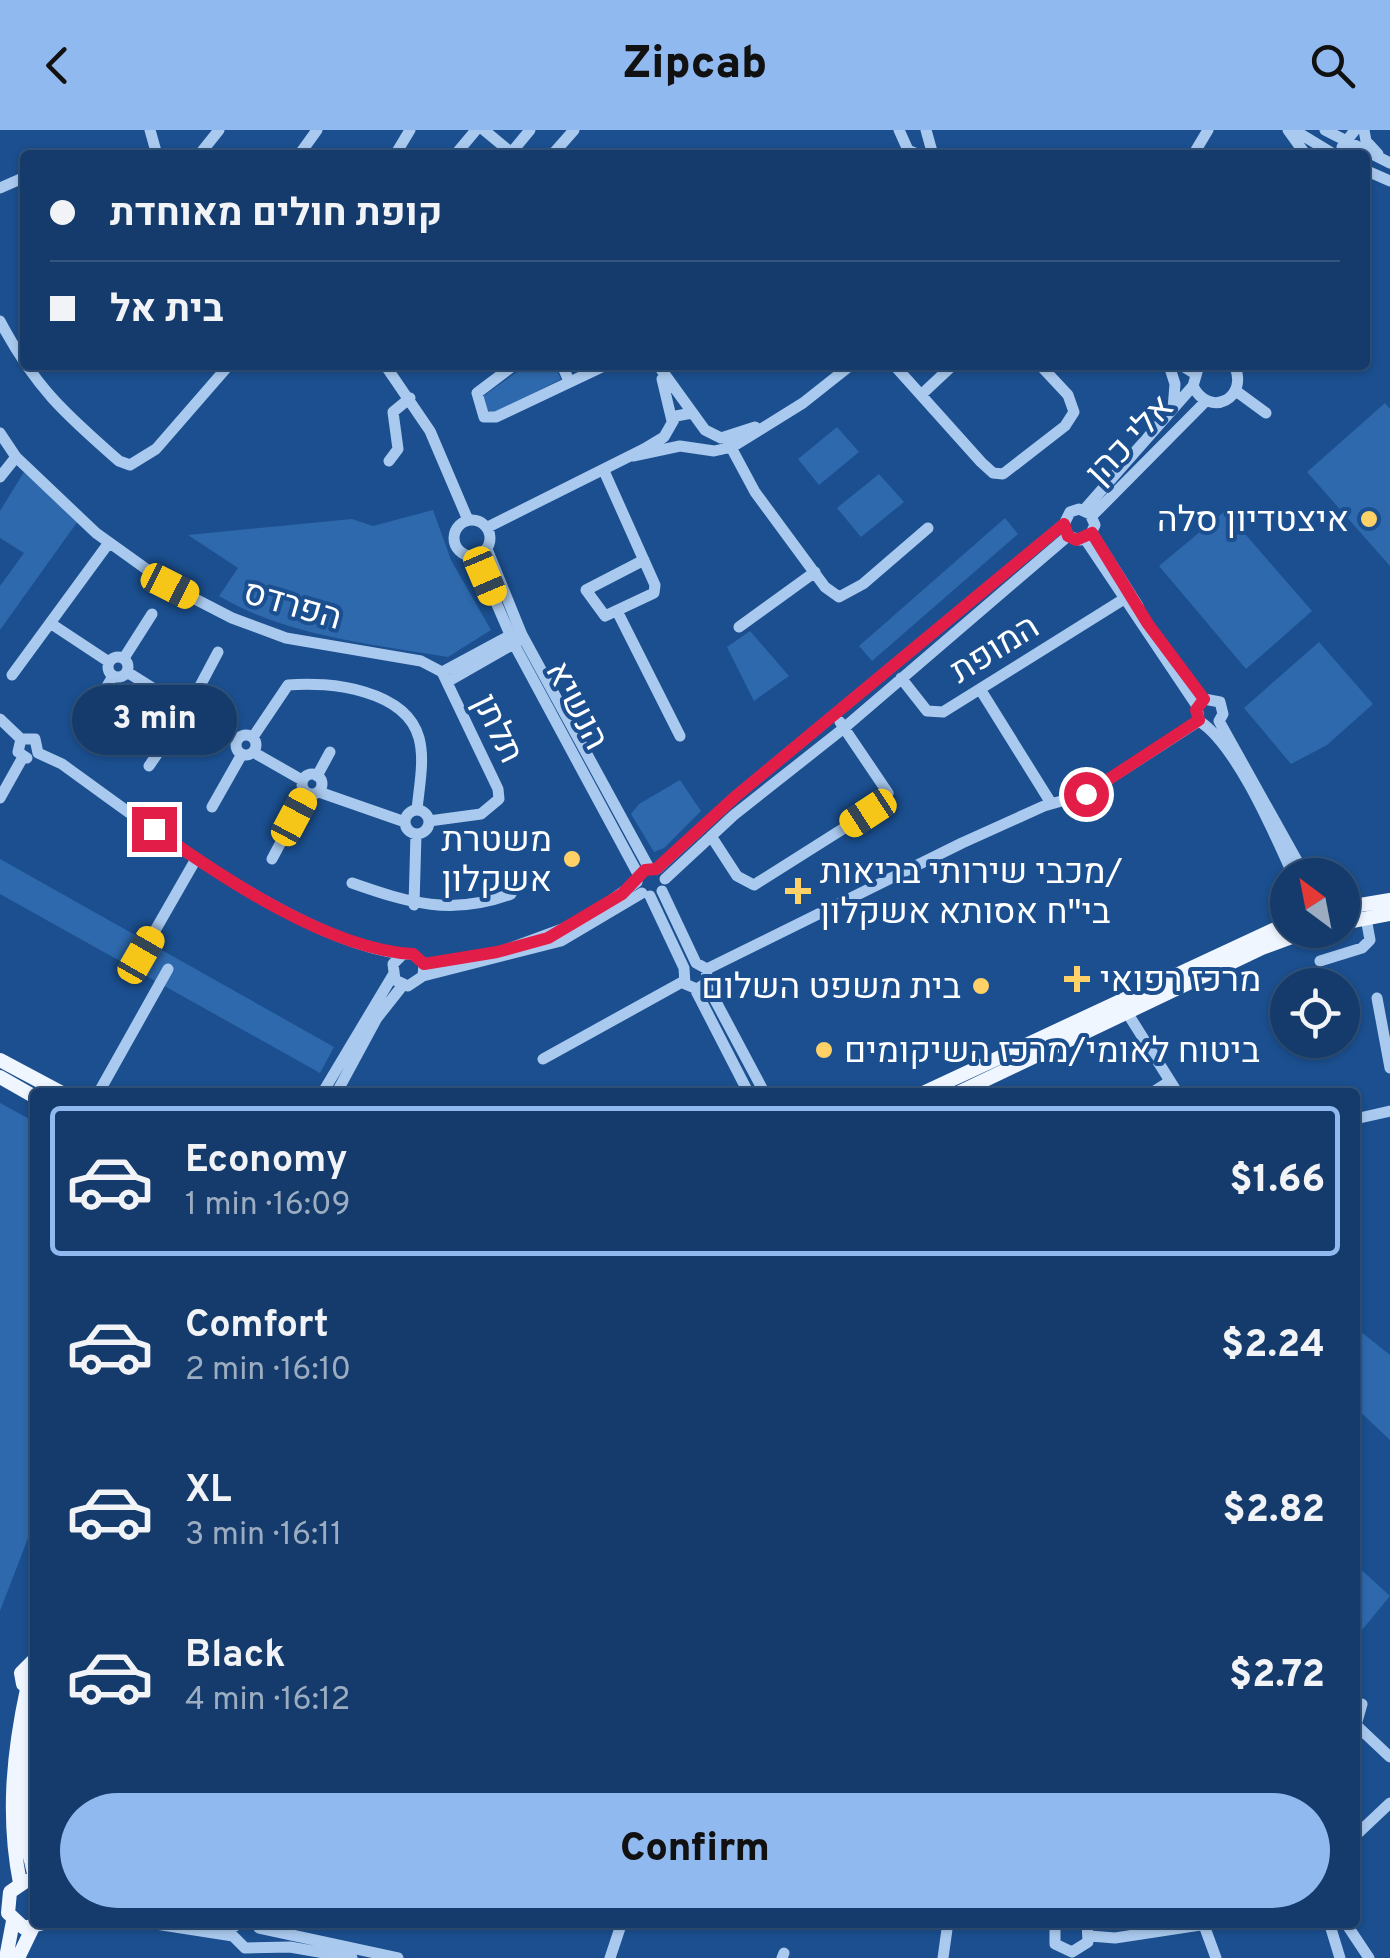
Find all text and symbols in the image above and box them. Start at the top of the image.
text: Zipcab [623,37,767,94]
icon: back [30,38,85,93]
icon: search [1305,38,1360,93]
text: קופת חולים מאוחדת [110,191,442,240]
text: בית אל [110,287,223,336]
street label: אלי כהן [1078,387,1185,495]
place label: איצטדיון סלה [1157,500,1349,544]
marker: איצטדיון סלה [1358,508,1380,530]
car [459,543,511,609]
car [136,559,204,613]
street label: הפרדס [238,572,346,642]
street label: המופת [943,606,1048,695]
street label: הנשיא [534,655,617,758]
callout: 3 min [72,684,236,754]
street label: תלתן [461,687,532,771]
text: 3 min [112,700,197,740]
route start [1064,772,1109,817]
car [267,783,321,851]
car [835,784,901,842]
route end [132,807,177,852]
place label: משטרת אשקלון [441,820,552,904]
marker: משטרת אשקלון [561,848,583,870]
place label: מכבי שירותי בריאות/ בי"ח אסותא אשקלון [820,852,1123,936]
north arrow [1270,858,1360,948]
map controls [1270,858,1360,1058]
marker: מכבי שירותי בריאות/ בי"ח אסותא אשקלון [785,878,811,904]
car [113,922,169,988]
place label: מרכז רפואי [1100,960,1261,1004]
marker: מרכז רפואי [1064,966,1090,992]
place label: בית משפט השלום [701,967,961,1011]
button: locate [1270,968,1360,1058]
marker: בית משפט השלום [970,975,992,997]
place label: ביטוח לאומי/מרכז השיקומים [844,1031,1260,1075]
marker: ביטוח לאומי/מרכז השיקומים [813,1039,835,1061]
icon: car [65,1136,155,1226]
text: Economy [185,1137,347,1186]
text: $1.66 [1229,1157,1325,1206]
text: 1 min · 16:09 [185,1186,351,1226]
icon: car [65,1301,155,1391]
text: Comfort [185,1302,329,1351]
text: $2.24 [1221,1322,1325,1371]
text: 2 min · 16:10 [185,1351,351,1391]
icon: car [65,1466,155,1556]
text: XL [185,1467,232,1516]
text: $2.82 [1223,1487,1325,1536]
text: 3 min · 16:11 [185,1516,342,1556]
icon: car [65,1631,155,1721]
text: Black [185,1632,285,1681]
text: $2.72 [1229,1652,1325,1701]
text: 4 min · 16:12 [185,1681,350,1721]
button: Confirm [60,1793,1330,1908]

